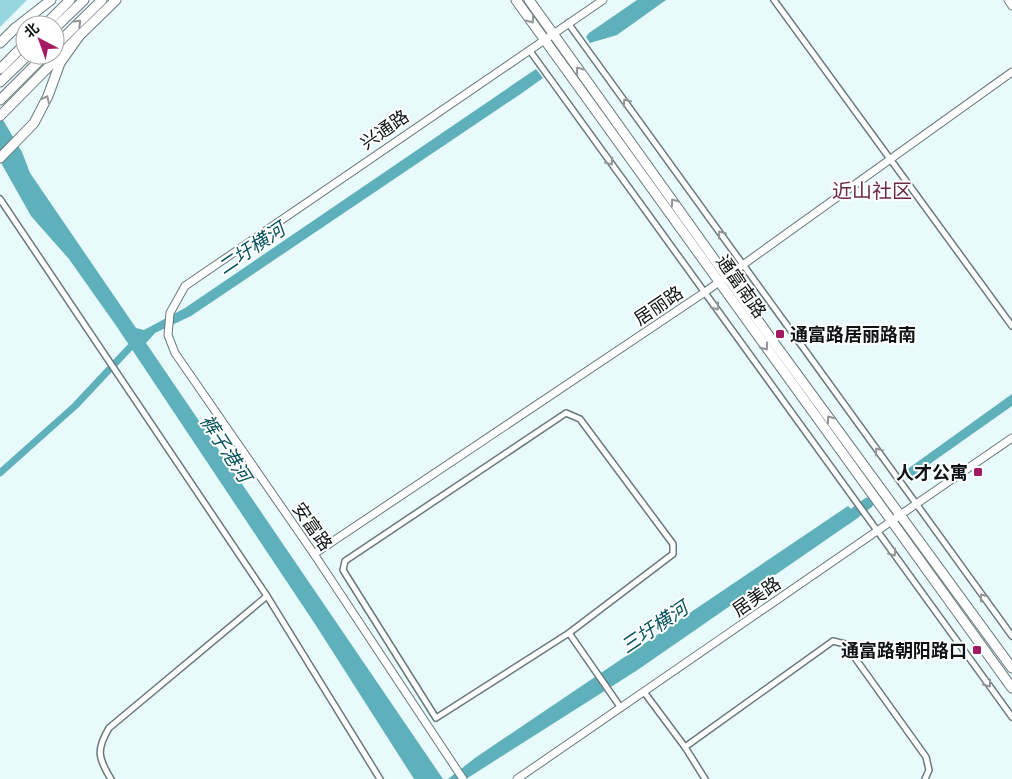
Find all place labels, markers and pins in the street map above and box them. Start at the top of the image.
place label: 通富路居丽路南 [790,324,916,344]
marker: 通富路居丽路南 [774,328,786,340]
place label: 人才公寓 [896,462,968,482]
marker: 人才公寓 [972,466,984,478]
place label: 通富路朝阳路口 [841,640,967,660]
marker: 通富路朝阳路口 [971,644,983,656]

